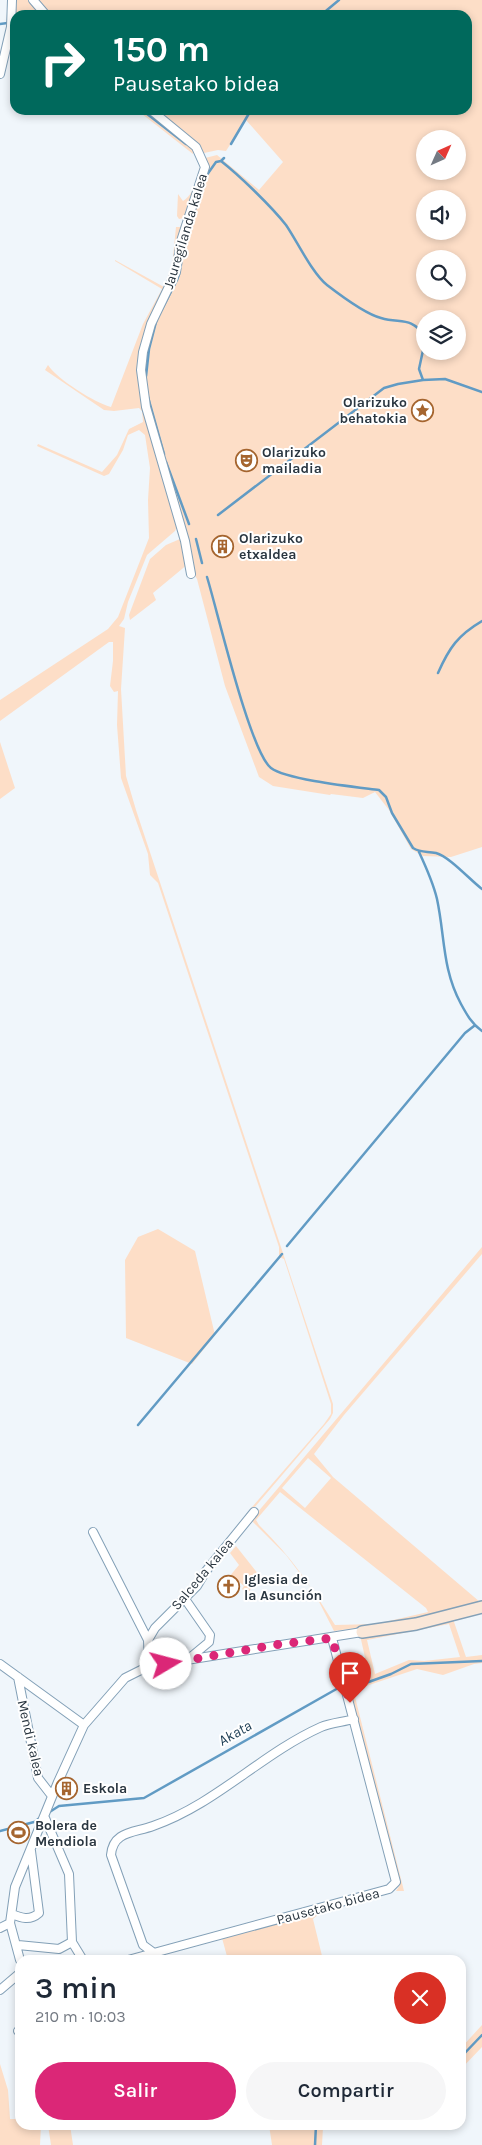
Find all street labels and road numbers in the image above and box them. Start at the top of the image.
street label: Jauregilanda kalea [160,171,211,291]
street label: Salceda kalea [168,1535,237,1614]
street label: Mendi kalea [13,1698,48,1778]
street label: Pausetako bidea [275,1885,382,1928]

